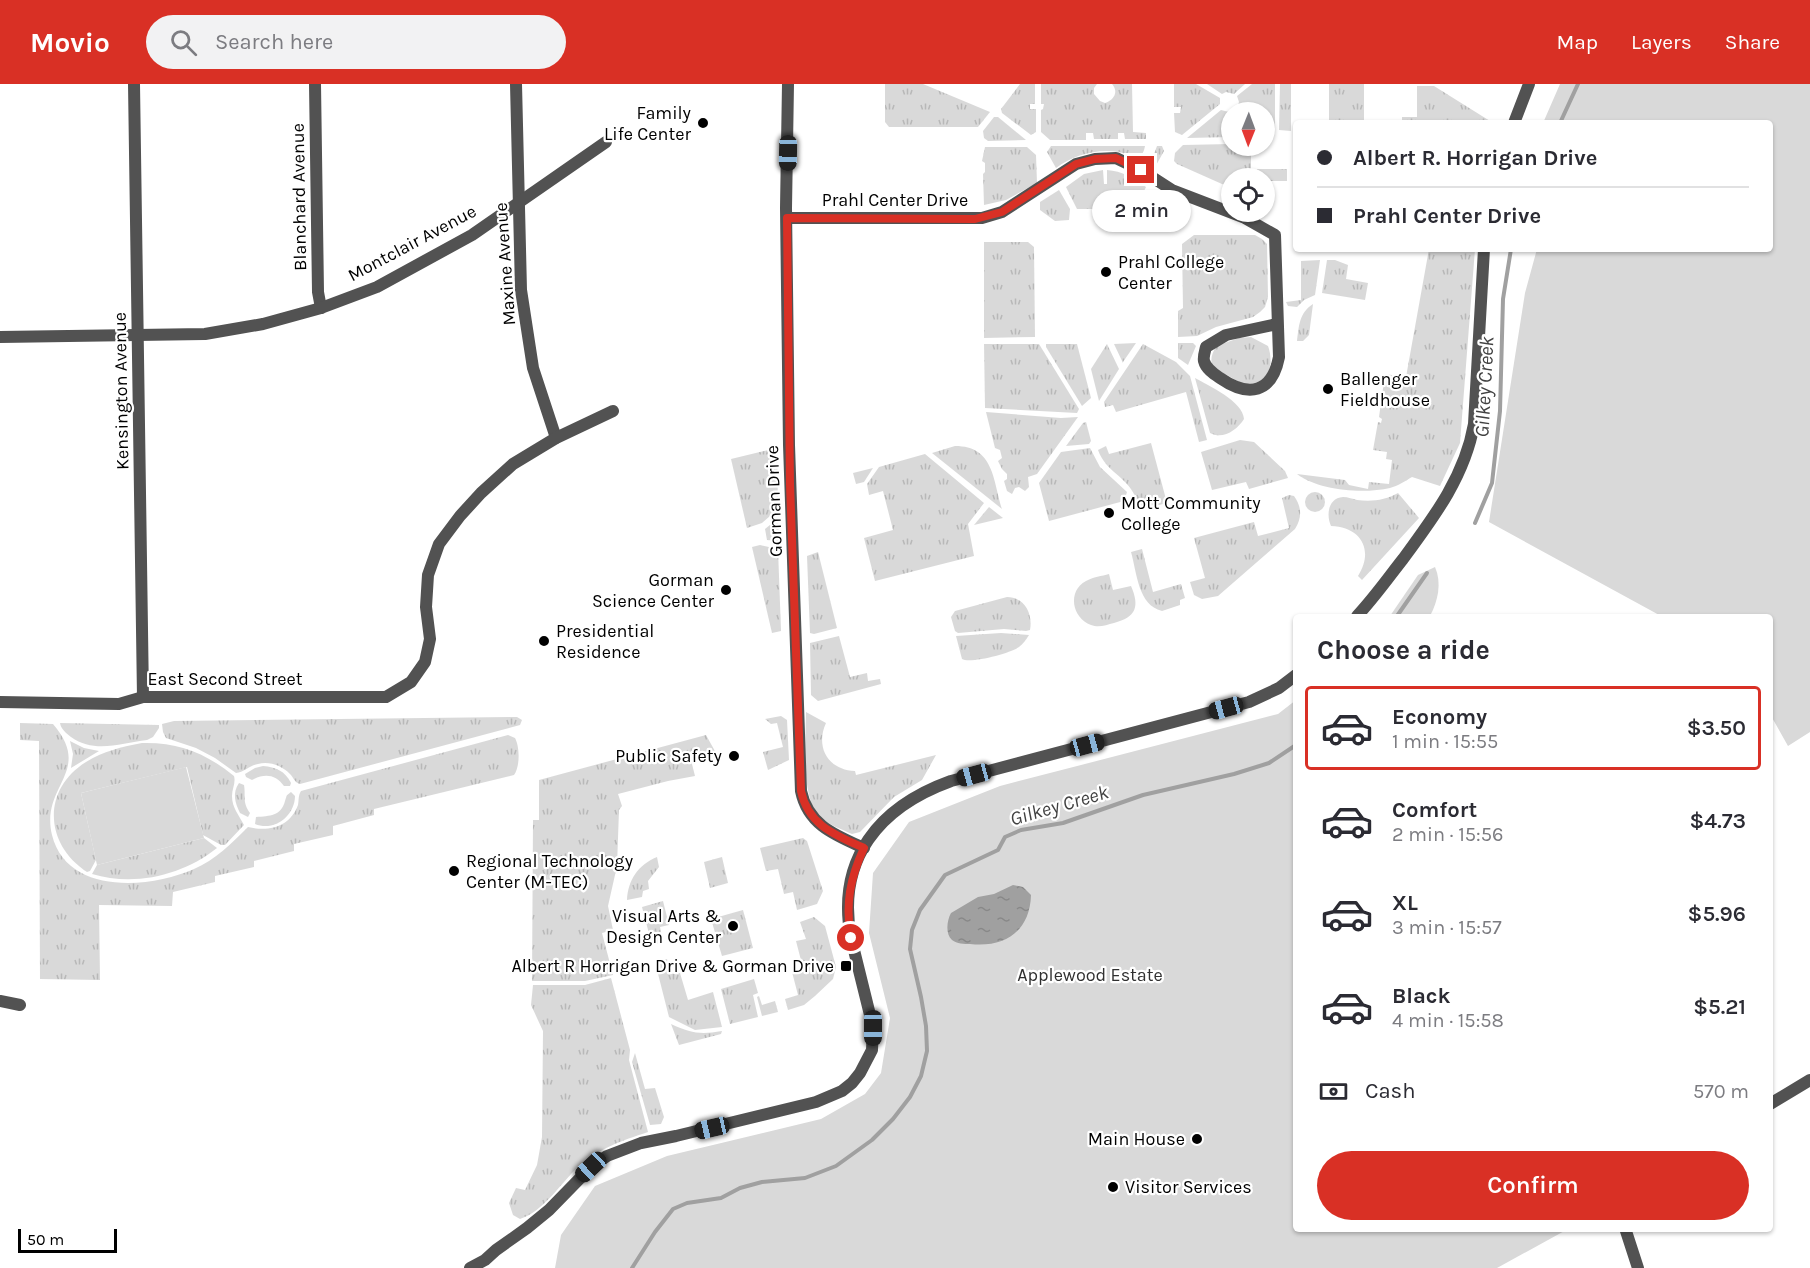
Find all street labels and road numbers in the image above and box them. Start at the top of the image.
street label: Blanchard Avenue [287,123,311,271]
street label: Prahl Center Drive [822,189,968,211]
street label: Montclair Avenue [344,200,480,286]
street label: Maxine Avenue [490,202,520,326]
street label: Kensington Avenue [109,312,133,470]
street label: Gorman Drive [761,445,787,557]
street label: East Second Street [148,668,303,690]

